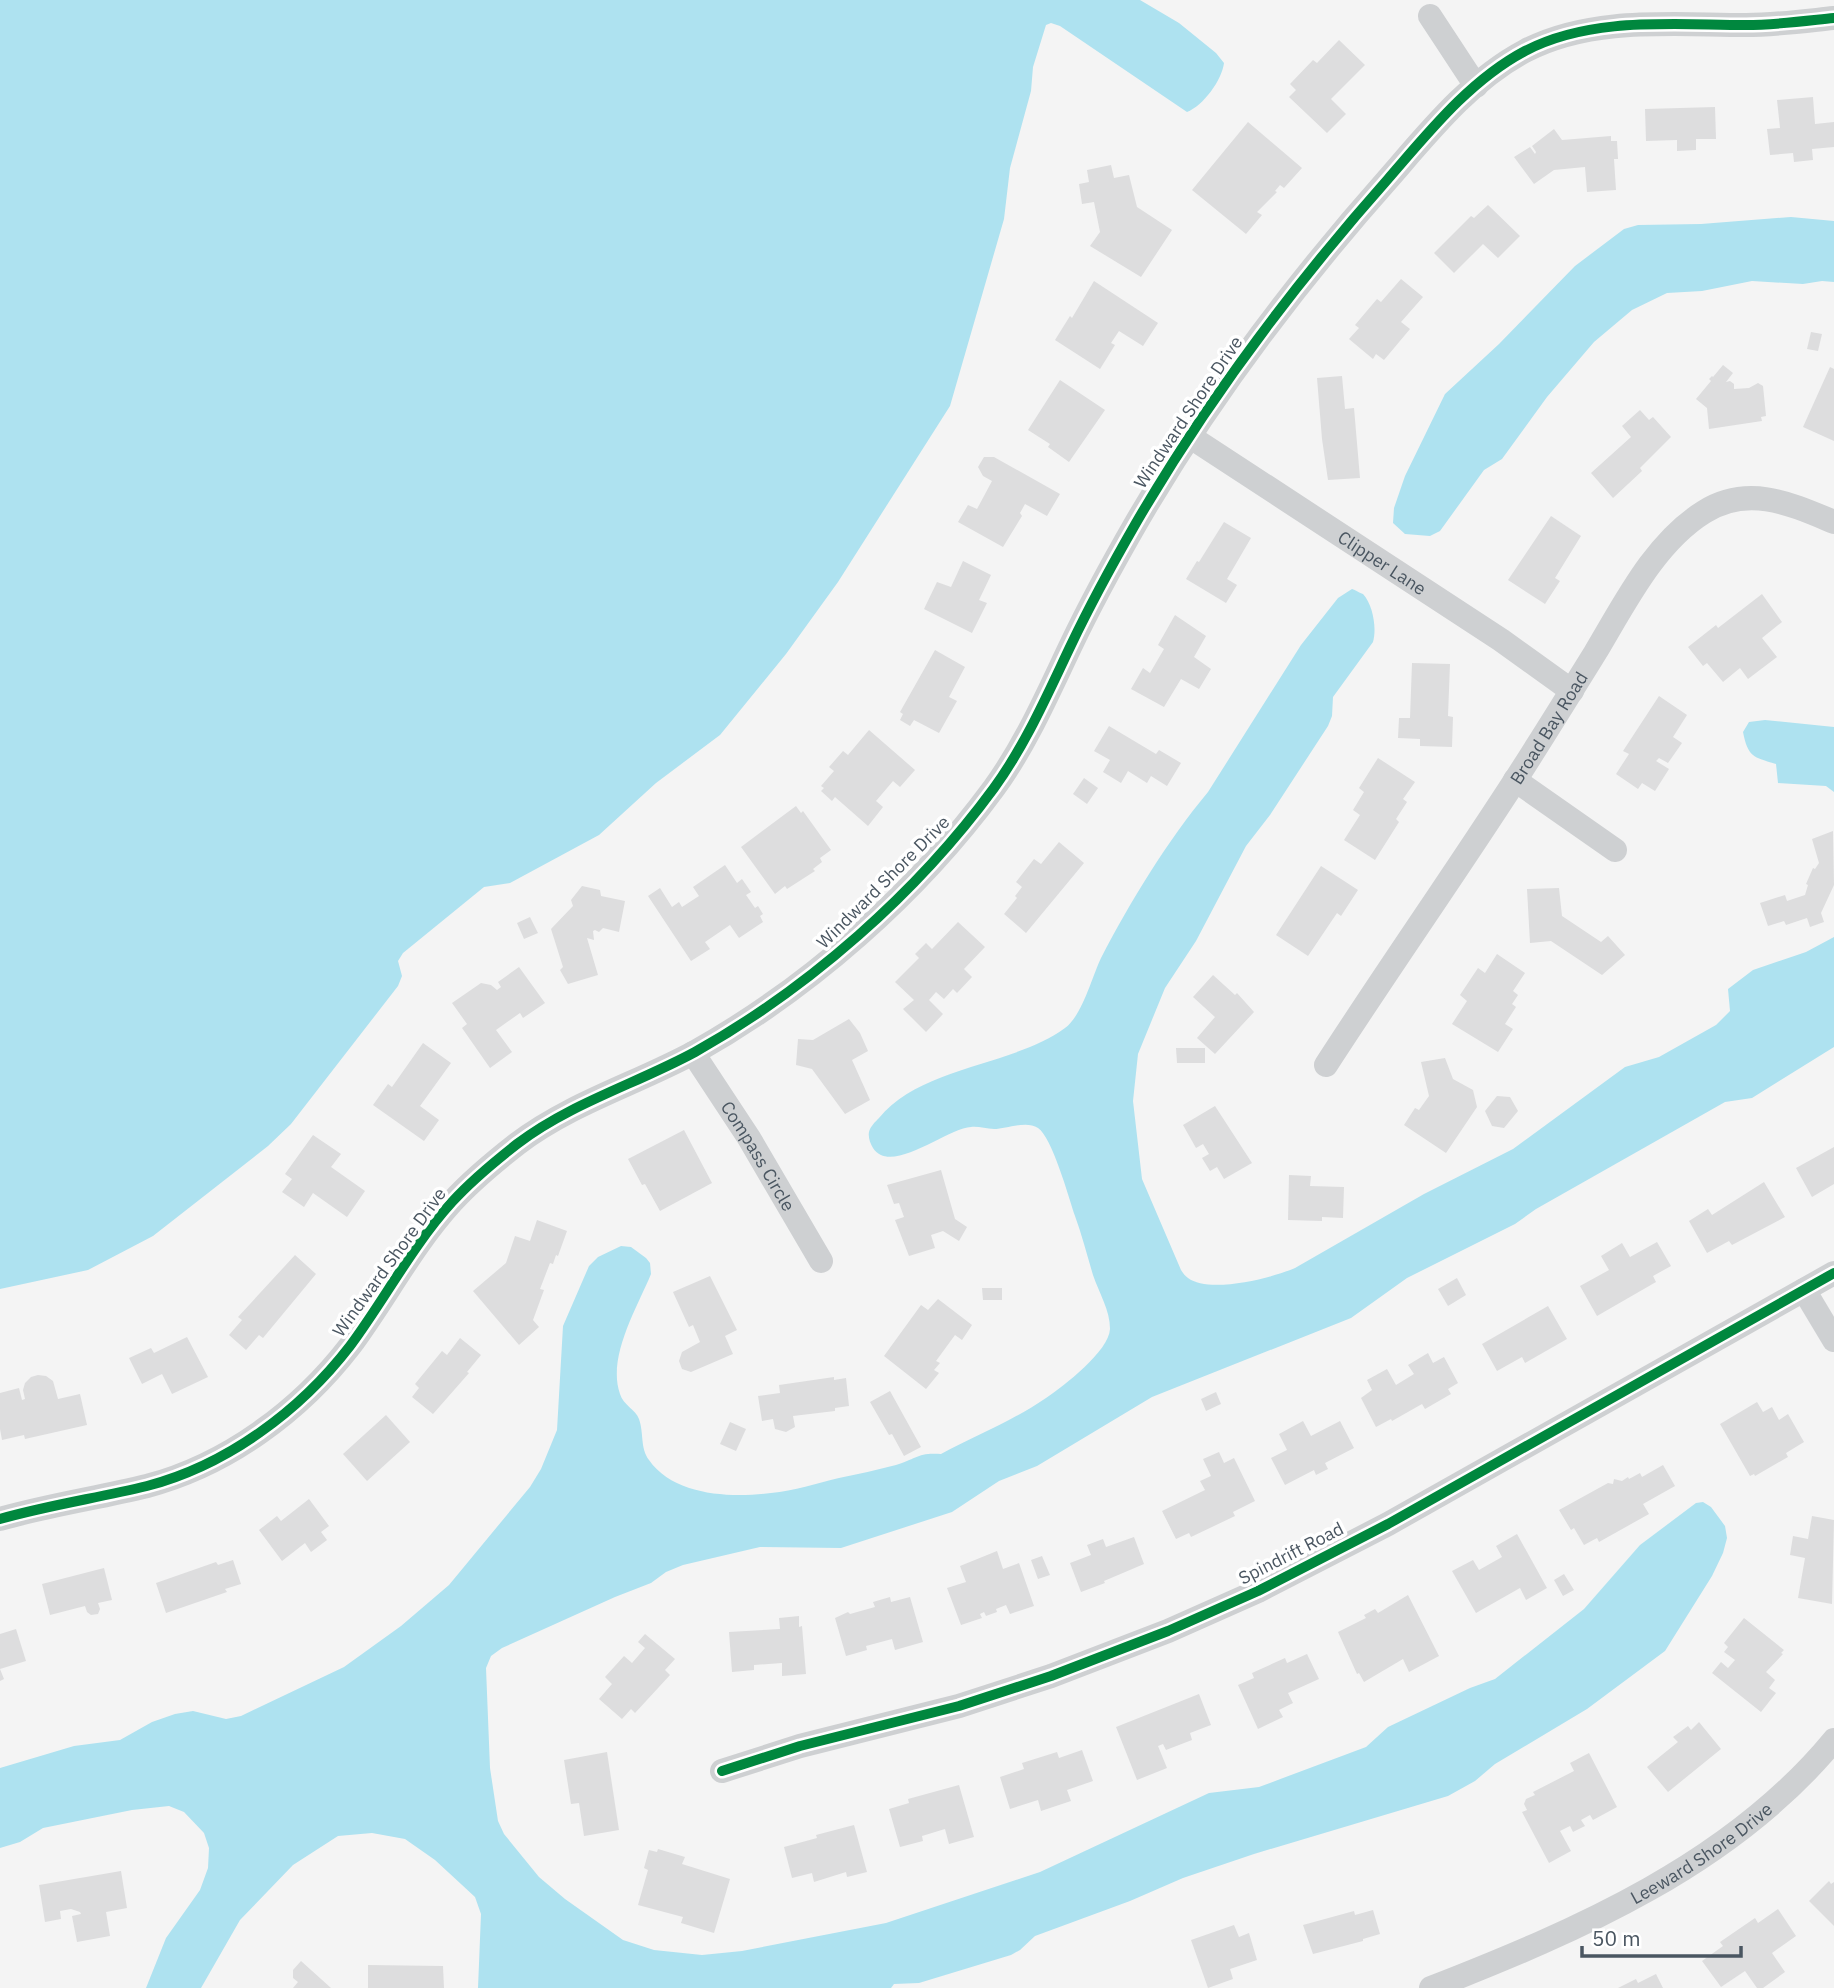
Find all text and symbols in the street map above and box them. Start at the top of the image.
street label: Windward Shore Drive [1128,331,1248,493]
street label: Clipper Lane [1334,525,1431,600]
street label: Broad Bay Road [1504,667,1592,788]
street label: Windward Shore Drive [812,811,954,953]
street label: Compass Circle [716,1096,801,1215]
street label: Windward Shore Drive [327,1183,451,1341]
street label: Spindrift Road [1235,1517,1347,1589]
street label: Leeward Shore Drive [1626,1797,1777,1909]
scale bar [1582,1914,1741,1958]
text: 50 m [1592,1924,1641,1952]

